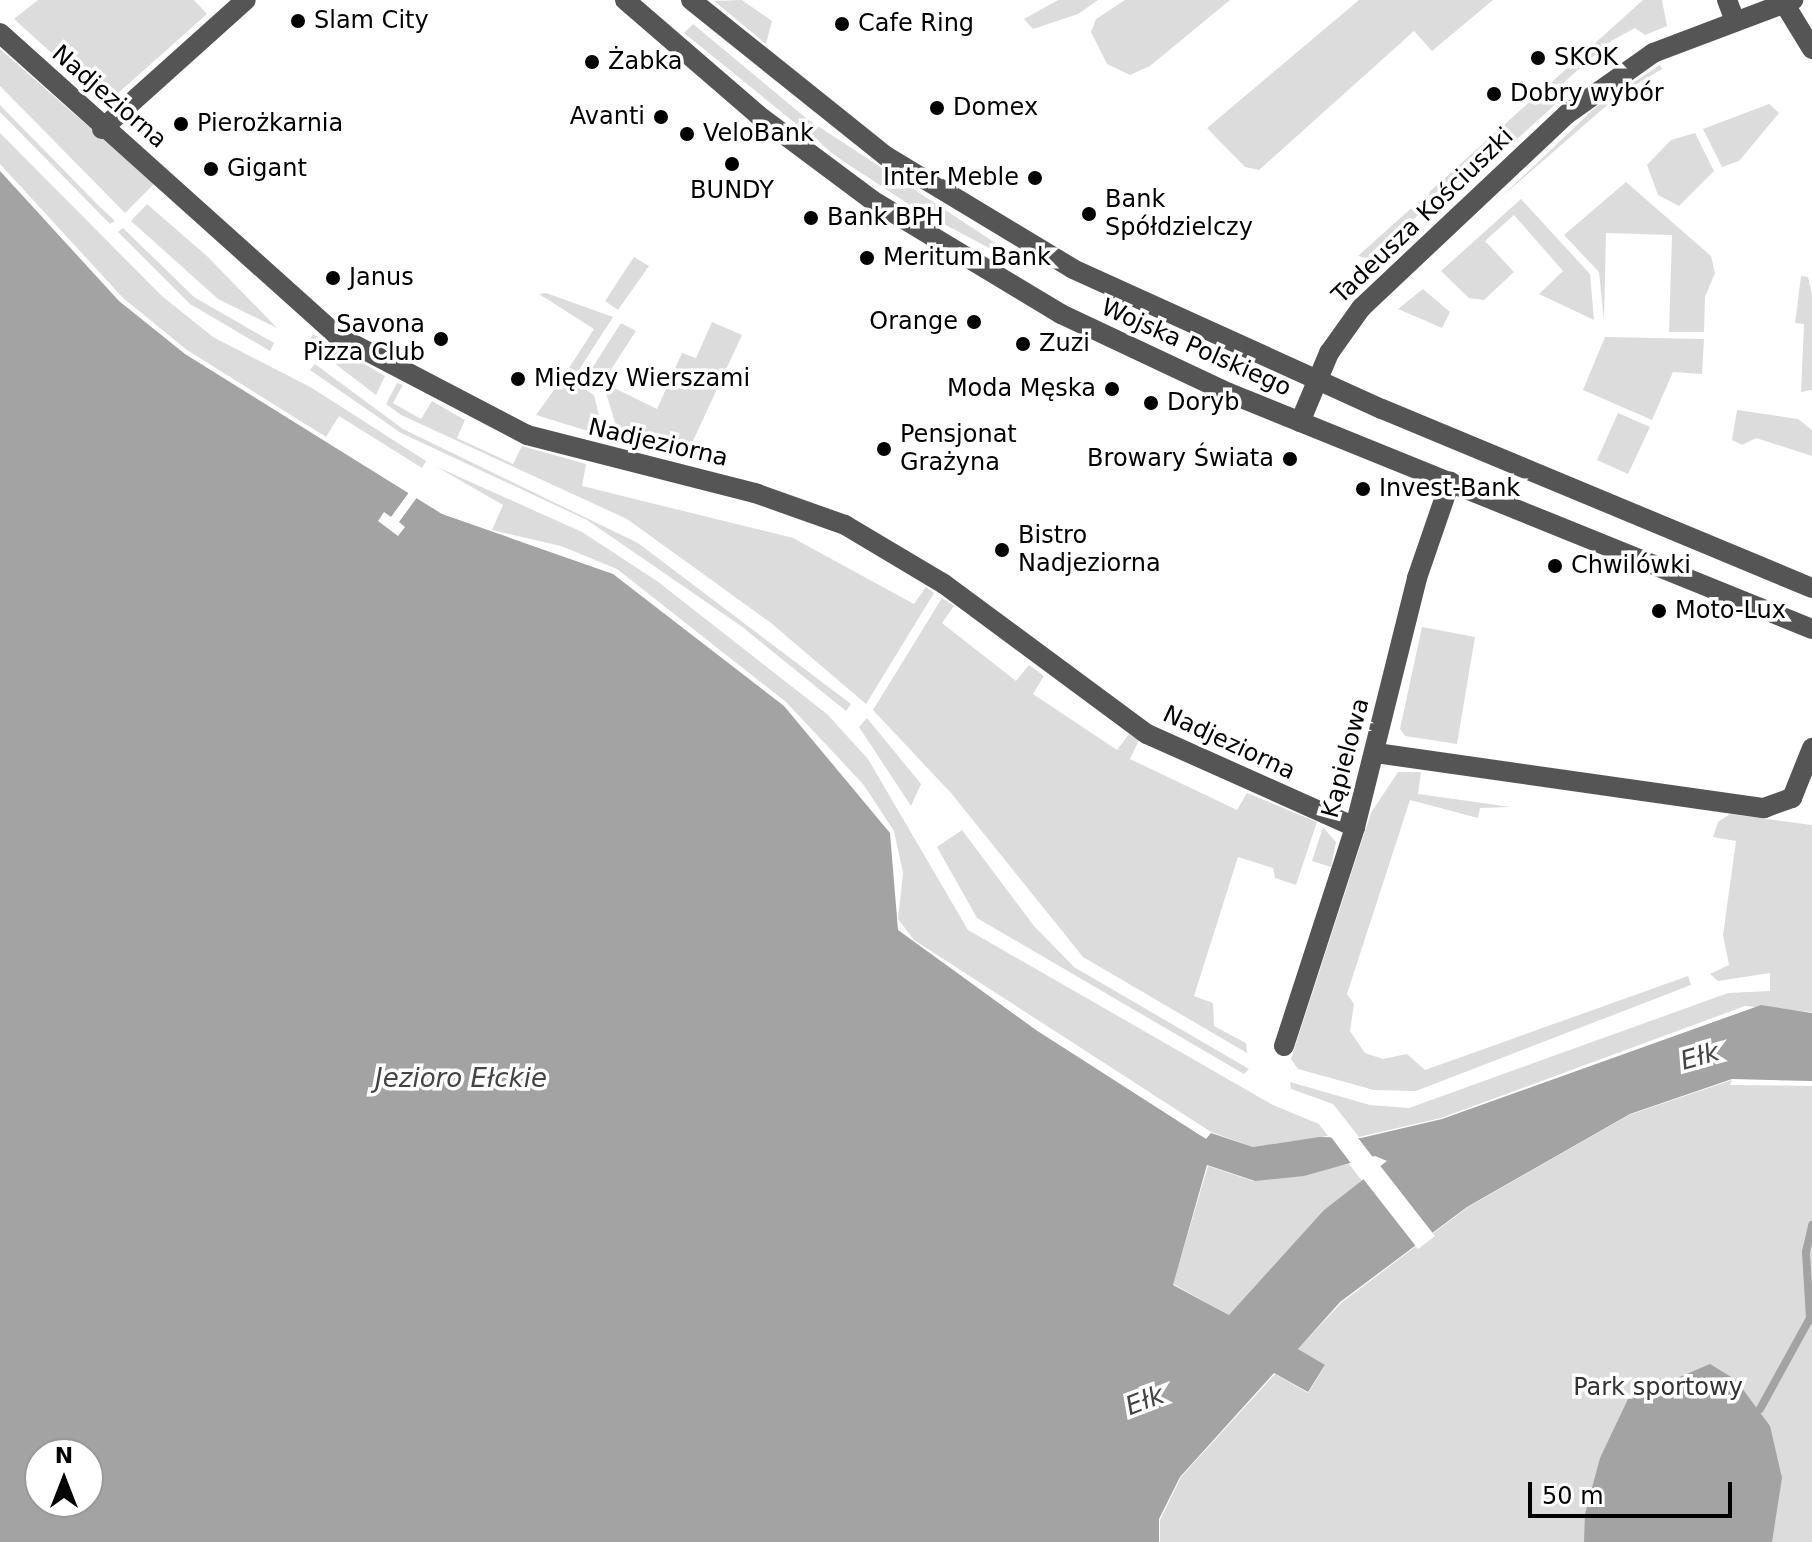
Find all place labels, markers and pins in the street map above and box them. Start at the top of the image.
place label: Slam City [314,7,429,35]
place label: Cafe Ring [858,10,974,38]
marker: Slam City [289,12,307,30]
marker: Cafe Ring [833,15,851,33]
place label: SKOK [1554,44,1618,72]
place label: Żabka [608,48,683,76]
marker: SKOK [1529,49,1547,67]
marker: Żabka [583,53,601,71]
place label: Dobry wybór [1510,80,1664,108]
marker: Dobry wybór [1485,85,1503,103]
place label: Domex [953,94,1038,122]
marker: Domex [928,99,946,117]
place label: Avanti [570,103,645,131]
marker: Avanti [652,108,670,126]
place label: Pierożkarnia [197,110,343,138]
marker: Pierożkarnia [172,115,190,133]
place label: VeloBank [703,120,814,148]
marker: VeloBank [678,125,696,143]
place label: Gigant [227,155,307,183]
marker: BUNDY [723,155,741,173]
marker: Gigant [202,160,220,178]
place label: Inter Meble [883,164,1019,192]
marker: Inter Meble [1026,169,1044,187]
place label: BUNDY [690,177,774,205]
place label: Bank Spółdzielczy [1105,186,1253,242]
place label: Bank BPH [827,204,944,232]
marker: Bank Spółdzielczy [1080,205,1098,223]
marker: Bank BPH [802,209,820,227]
place label: Meritum Bank [883,244,1051,272]
marker: Meritum Bank [858,249,876,267]
place label: Janus [349,264,414,292]
marker: Janus [324,269,342,287]
place label: Orange [869,308,958,336]
place label: Savona Pizza Club [303,311,425,367]
marker: Orange [965,313,983,331]
marker: Savona Pizza Club [432,330,450,348]
place label: Zuzi [1039,330,1090,358]
marker: Zuzi [1014,335,1032,353]
place label: Między Wierszami [534,365,750,393]
marker: Między Wierszami [509,370,527,388]
place label: Moda Męska [947,375,1096,403]
marker: Moda Męska [1103,380,1121,398]
place label: Doryb [1167,389,1239,417]
marker: Doryb [1142,394,1160,412]
place label: Pensjonat Grażyna [900,421,1017,477]
marker: Pensjonat Grażyna [875,440,893,458]
place label: Browary Świata [1087,445,1274,473]
marker: Browary Świata [1281,450,1299,468]
place label: Invest-Bank [1379,475,1520,503]
marker: Invest-Bank [1354,480,1372,498]
place label: Bistro Nadjeziorna [1018,522,1161,578]
marker: Bistro Nadjeziorna [993,541,1011,559]
place label: Chwilówki [1571,552,1691,580]
marker: Chwilówki [1546,557,1564,575]
place label: Moto-Lux [1675,597,1786,625]
marker: Moto-Lux [1650,602,1668,620]

